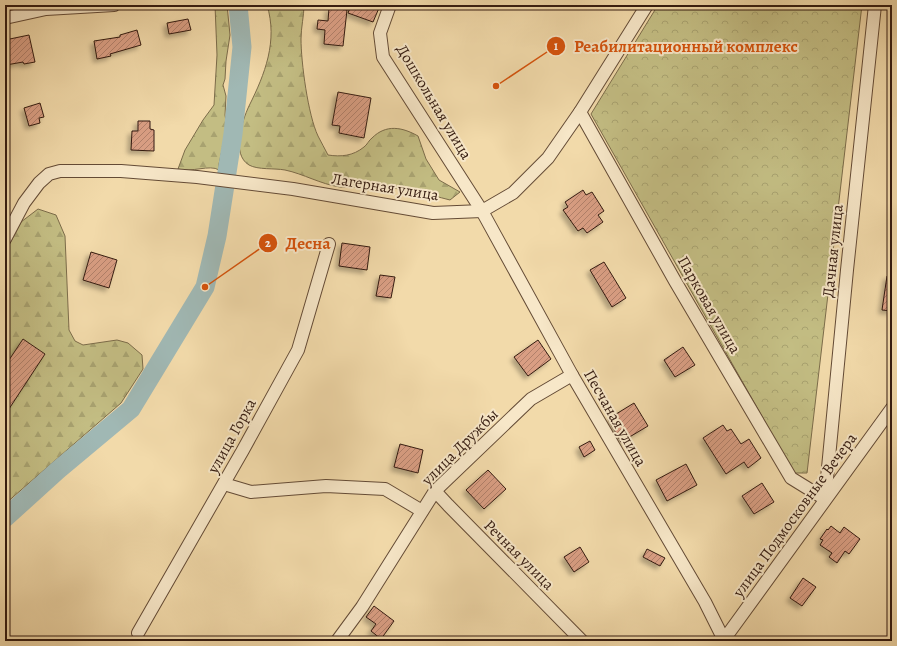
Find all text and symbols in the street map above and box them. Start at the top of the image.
callout: Реабилитационный комплекс [546,32,806,61]
text: Реабилитационный комплекс [574,35,798,58]
text: 1 [554,38,559,54]
street label: Дошкольная улица [391,40,477,164]
street label: Лагерная улица [330,168,441,206]
street label: Дачная улица [817,203,849,299]
callout: Десна [258,229,339,258]
text: Десна [286,232,331,255]
text: 2 [265,235,271,251]
street label: Парковая улица [672,252,746,359]
street label: Песчаная улица [578,365,652,471]
street label: улица Горка [202,394,262,478]
street label: улица Дружбы [416,404,503,491]
street label: улица Подмосковные Вечера [727,428,863,603]
street label: Речная улица [479,515,560,596]

